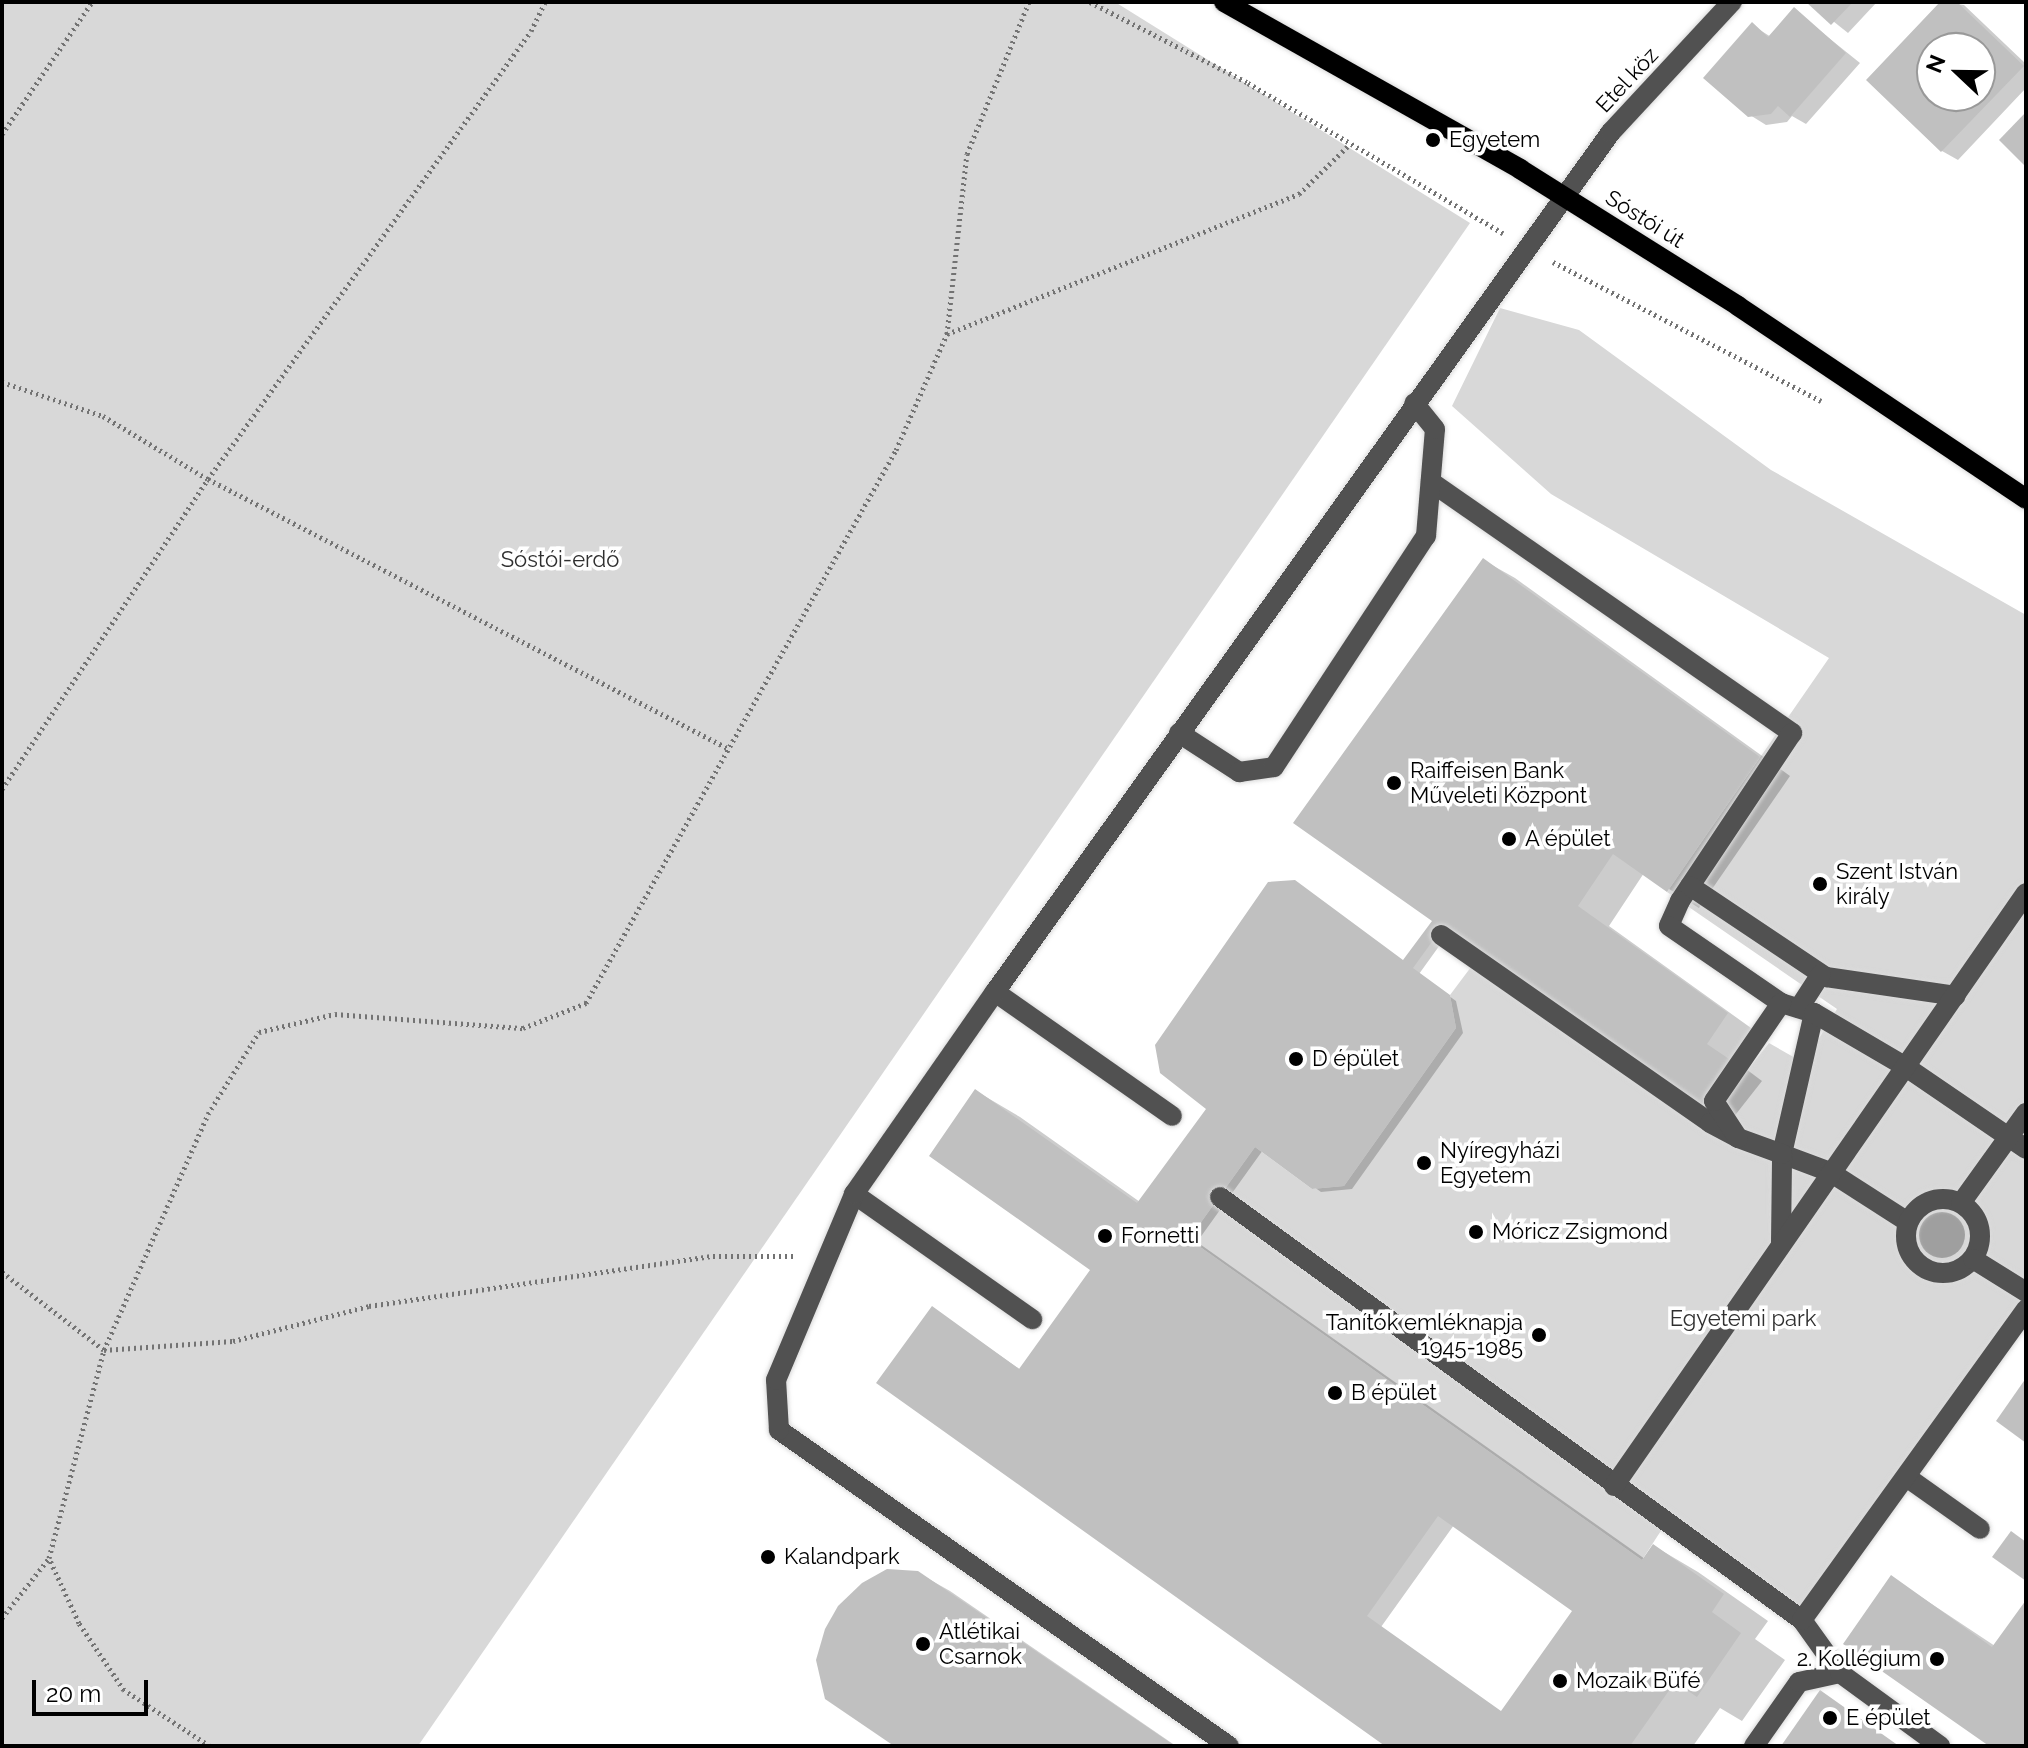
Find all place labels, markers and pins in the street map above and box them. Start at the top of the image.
place label: Egyetem [1449,127,1540,153]
marker: Egyetem [1424,131,1442,149]
place label: Raiffeisen Bank Műveleti Központ [1410,757,1587,808]
marker: Raiffeisen Bank Műveleti Központ [1385,774,1403,792]
place label: A épület [1525,826,1611,852]
marker: A épület [1500,830,1518,848]
place label: Szent István király [1836,858,1958,910]
marker: Szent István király [1811,875,1829,893]
place label: D épület [1312,1046,1399,1072]
marker: D épület [1287,1050,1305,1068]
place label: Nyíregyházi Egyetem [1440,1137,1560,1188]
marker: Nyíregyházi Egyetem [1415,1154,1433,1172]
place label: Móricz Zsigmond [1492,1219,1668,1245]
place label: Fornetti [1121,1223,1199,1249]
marker: Móricz Zsigmond [1467,1223,1485,1241]
marker: Fornetti [1096,1227,1114,1245]
place label: Tanítók emléknapja 1945-1985 [1326,1309,1523,1360]
marker: Tanítók emléknapja 1945-1985 [1530,1326,1548,1344]
place label: B épület [1351,1380,1437,1406]
marker: B épület [1326,1384,1344,1402]
place label: Kalandpark [784,1544,900,1570]
marker: Kalandpark [759,1548,777,1566]
place label: Atlétikai Csarnok [939,1618,1022,1670]
marker: Atlétikai Csarnok [914,1635,932,1653]
place label: 2. Kollégium [1797,1646,1921,1672]
marker: 2. Kollégium [1928,1650,1946,1668]
place label: Mozaik Büfé [1576,1668,1700,1694]
marker: Mozaik Büfé [1551,1672,1569,1690]
place label: E épület [1846,1705,1931,1731]
marker: E épület [1821,1709,1839,1727]

